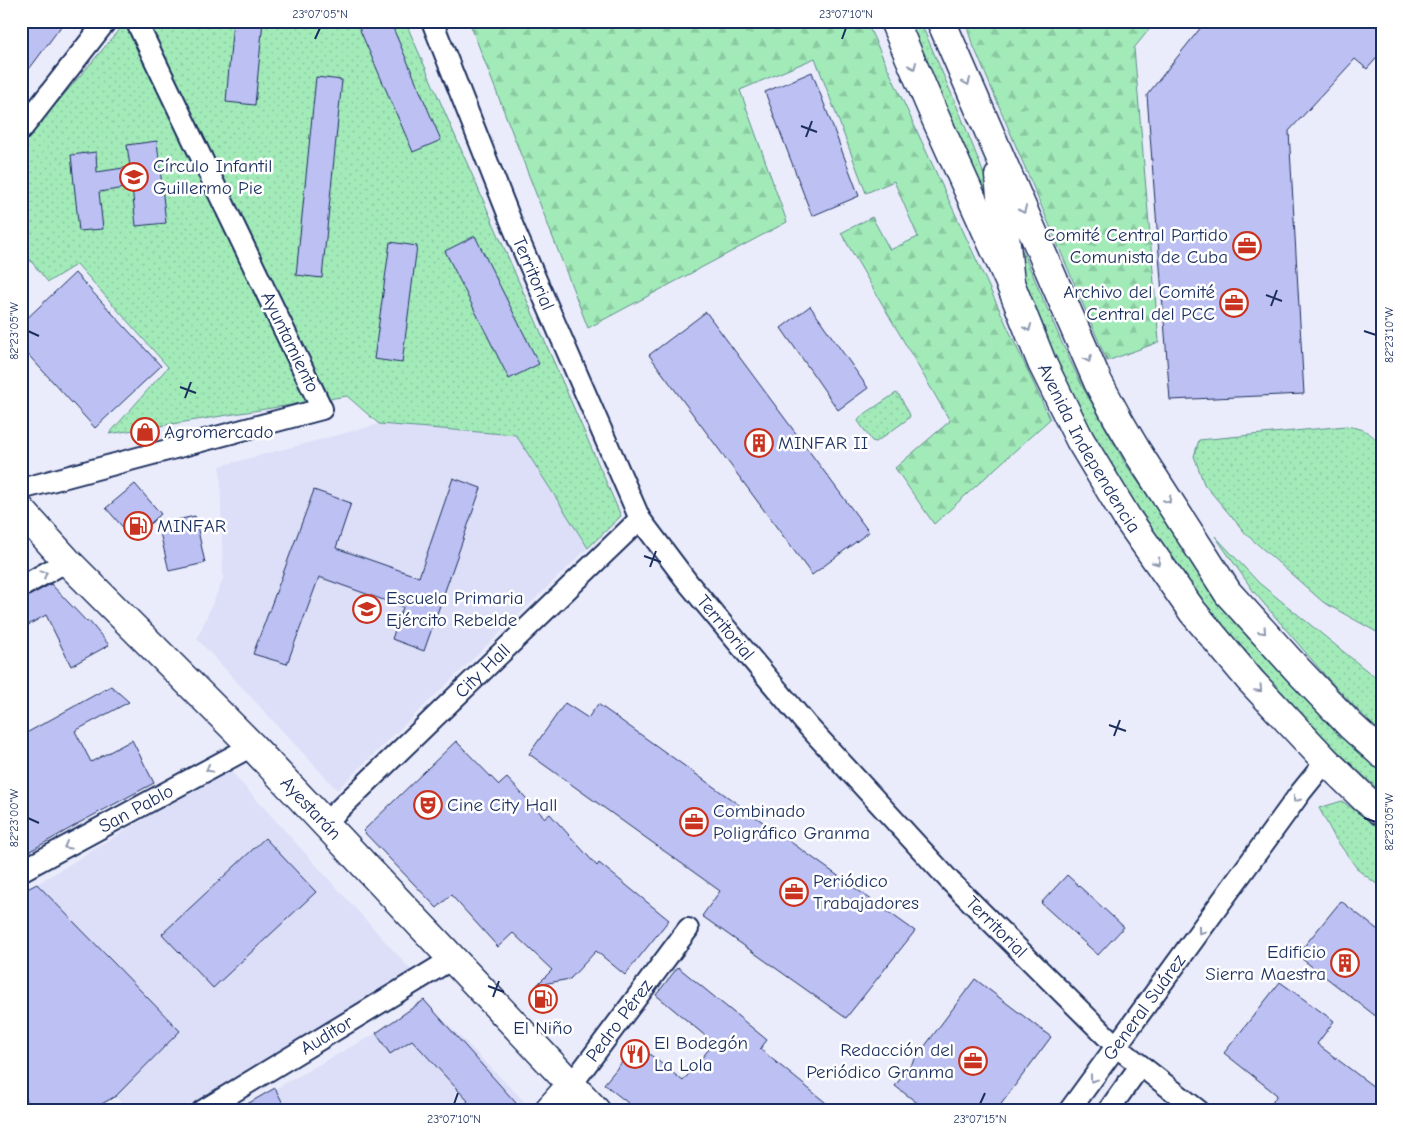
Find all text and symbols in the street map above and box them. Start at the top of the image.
text: 23°07'05"N [292,7,348,21]
text: 23°07'10"N [819,7,873,21]
one-way arrow [907,61,918,70]
one-way arrow [961,77,972,86]
place label: Círculo Infantil Guillermo Pie [153,155,273,199]
school or university icon: Círculo Infantil Guillermo Pie [119,162,149,192]
one-way arrow [1016,205,1027,214]
place label: Comité Central Partido Comunista de Cuba [1044,224,1228,268]
office icon: Comité Central Partido Comunista de Cuba [1232,231,1262,261]
street label: Territorial [508,233,559,314]
place label: Archivo del Comité Central del PCC [1063,281,1215,325]
street label: Ayuntamiento [256,288,324,396]
office icon: Archivo del Comité Central del PCC [1219,288,1249,318]
text: 82°23'05"W [7,302,21,360]
text: 82°23'10"W [1382,306,1396,363]
one-way arrow [1022,323,1032,332]
one-way arrow [1081,354,1092,363]
street label: Avenida Independencia [1033,360,1145,537]
shop icon: Agromercado [130,417,160,447]
place label: Agromercado [164,421,274,443]
building icon: MINFAR II [744,428,774,458]
place label: MINFAR II [778,432,868,454]
one-way arrow [1162,494,1171,504]
fuel station icon: MINFAR [123,511,153,541]
place label: MINFAR [157,515,226,537]
one-way arrow [1151,556,1160,565]
one-way arrow [39,570,48,580]
place label: Escuela Primaria Ejército Rebelde [386,587,524,631]
street label: Territorial [692,591,759,665]
school or university icon: Escuela Primaria Ejército Rebelde [352,594,382,624]
one-way arrow [1257,626,1266,635]
street label: City Hall [450,639,515,703]
one-way arrow [1253,683,1262,692]
one-way arrow [206,763,215,773]
street label: Ayestarán [276,772,346,845]
street label: San Pablo [95,780,177,838]
text: 82°23'00"W [7,788,21,847]
theatre icon: Cine City Hall [413,790,443,820]
one-way arrow [1293,793,1302,803]
text: 82°23'05"W [1382,793,1396,851]
place label: Cine City Hall [447,794,557,816]
place label: Combinado Poligráfico Granma [713,800,870,844]
office icon: Combinado Poligráfico Granma [679,807,709,837]
one-way arrow [63,840,72,850]
place label: Periódico Trabajadores [813,870,919,914]
office icon: Periódico Trabajadores [779,877,809,907]
street label: Territorial [961,892,1032,962]
one-way arrow [1198,925,1207,935]
place label: Edificio Sierra Maestra [1205,941,1326,985]
building icon: Edificio Sierra Maestra [1330,948,1360,978]
street label: General Suárez [1098,950,1190,1065]
street label: Pedro Pérez [581,975,657,1066]
fuel station icon: El Niño [528,984,558,1014]
street label: Auditor [296,1011,357,1060]
place label: El Niño [513,1017,573,1039]
place label: El Bodegón La Lola [654,1032,748,1076]
restaurant icon: El Bodegón La Lola [620,1039,650,1069]
place label: Redacción del Periódico Granma [806,1039,954,1083]
office icon: Redacción del Periódico Granma [958,1046,988,1076]
one-way arrow [1090,1073,1099,1083]
text: 23°07'10"N [427,1112,481,1126]
text: 23°07'15"N [953,1112,1007,1126]

